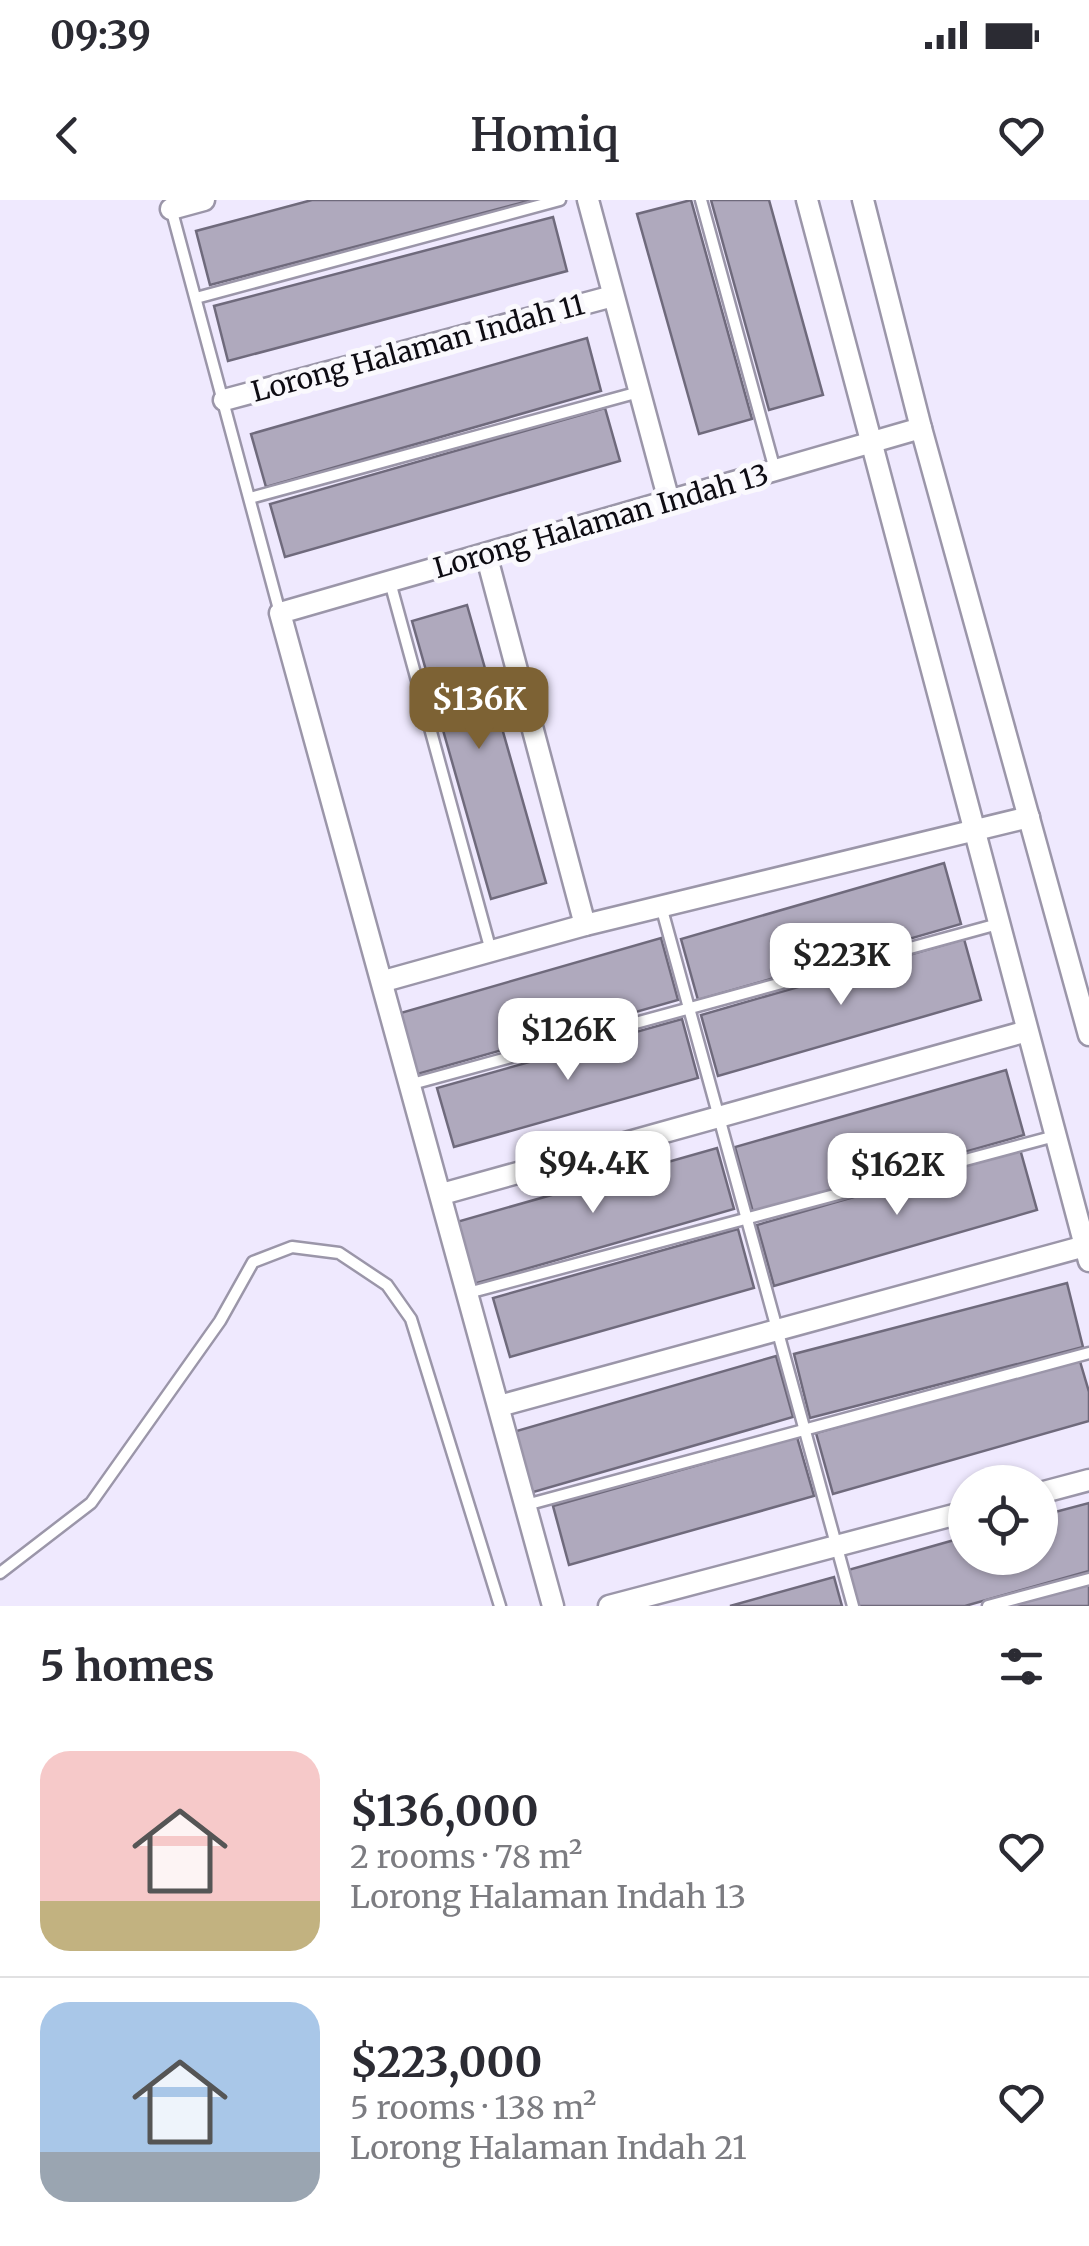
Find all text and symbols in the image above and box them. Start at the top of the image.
text: 09:39 [50,12,151,59]
text: Homiq [470,107,619,163]
icon: back [40,108,95,163]
icon: heart [994,108,1049,163]
street label: Lorong Halaman Indah 11 [248,286,588,410]
street label: Lorong Halaman Indah 13 [429,456,773,586]
pin: $136K [409,667,549,752]
text: $136K [431,679,527,719]
pin: $223K [771,923,911,1008]
text: $223K [792,935,890,975]
pin: $126K [498,998,638,1083]
text: $126K [520,1010,616,1050]
pin: $94.4K [512,1131,674,1216]
pin: $162K [827,1133,967,1218]
text: $94.4K [537,1143,649,1183]
text: $162K [850,1145,944,1185]
map controls [948,1465,1058,1575]
button: locate [948,1465,1058,1575]
icon: filters [994,1639,1049,1694]
text: 5 homes [40,1640,214,1692]
text: $136,000 [350,1785,539,1837]
icon: home [120,1791,240,1911]
icon: heart [994,1824,1049,1879]
text: 2 rooms · 78 m² [350,1837,582,1877]
text: Lorong Halaman Indah 13 [350,1877,746,1917]
text: $223,000 [350,2036,542,2088]
icon: home [120,2042,240,2162]
icon: heart [994,2075,1049,2130]
text: 5 rooms · 138 m² [350,2088,596,2128]
text: Lorong Halaman Indah 21 [350,2128,747,2168]

